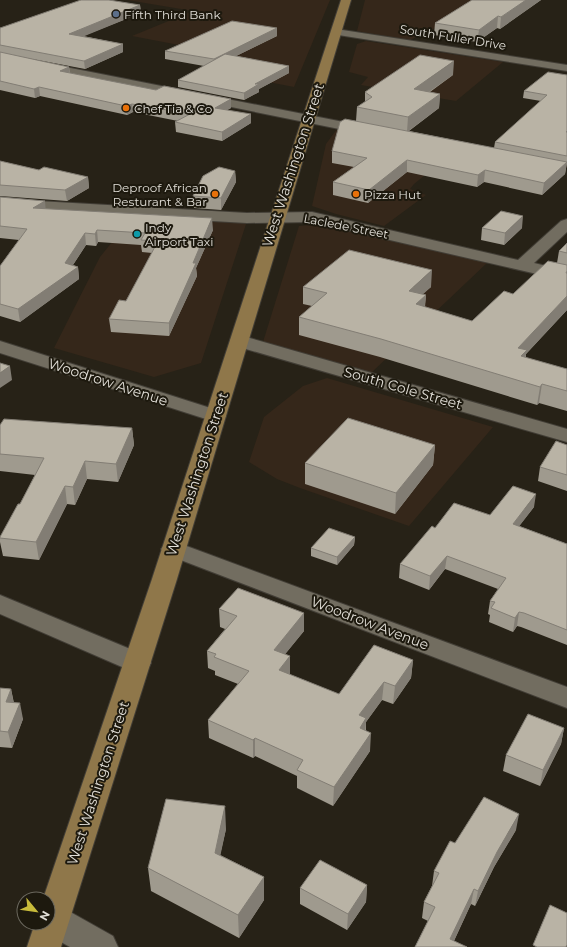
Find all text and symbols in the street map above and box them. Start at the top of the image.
place label: Fifth Third Bank [124,7,221,22]
marker: Fifth Third Bank [111,9,121,19]
street label: South Fuller Drive [399,21,507,53]
street label: West Washington Street [258,80,328,249]
place label: Chef Tia & Co [134,101,212,116]
marker: Chef Tia & Co [121,103,131,113]
place label: Deproof African Resturant & Bar [112,180,207,209]
place label: Pizza Hut [364,187,421,202]
marker: Deproof African Resturant & Bar [210,189,220,199]
marker: Pizza Hut [351,189,361,199]
street label: Laclede Street [302,210,390,242]
place label: Indy Airport Taxi [145,220,213,249]
marker: Indy Airport Taxi [132,229,142,239]
street label: Woodrow Avenue [46,354,170,410]
street label: South Cole Street [342,363,465,414]
street label: West Washington Street [162,389,232,558]
street label: Woodrow Avenue [309,592,431,654]
street label: West Washington Street [63,698,133,867]
north arrow [16,891,56,931]
text: N [36,909,53,923]

